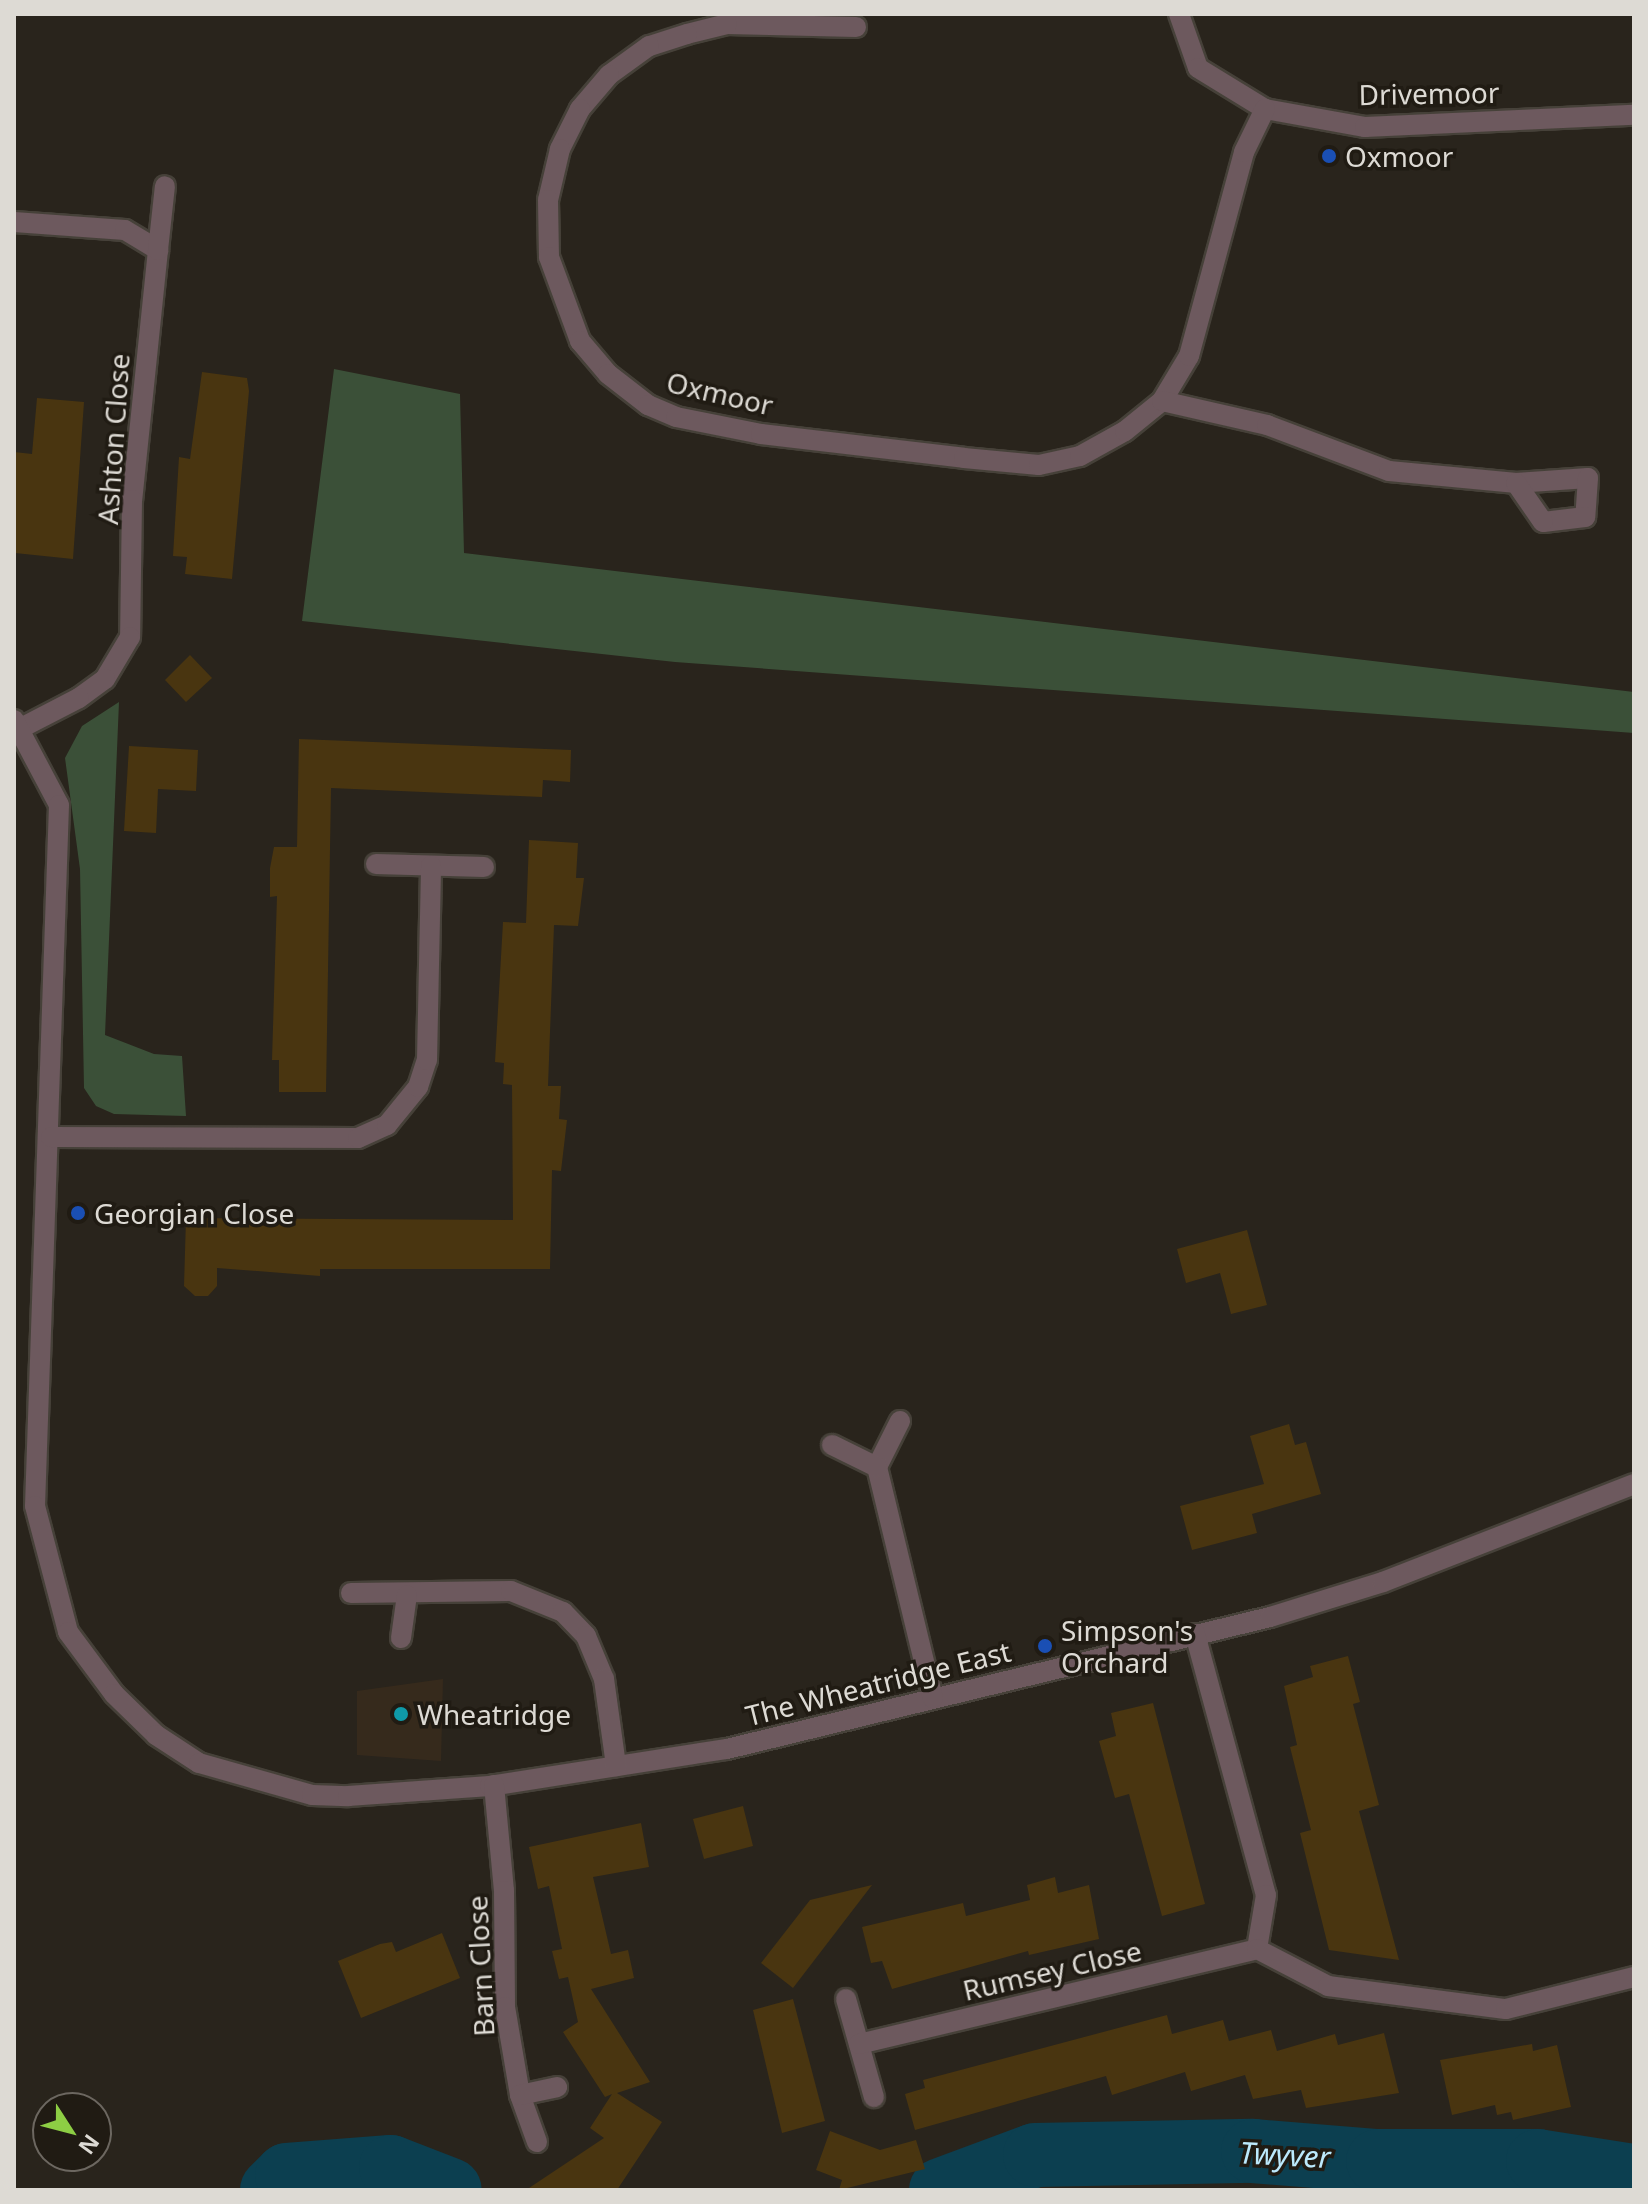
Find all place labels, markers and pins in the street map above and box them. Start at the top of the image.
place label: Oxmoor [1345,139,1453,173]
marker: Oxmoor [1320,147,1338,165]
place label: Georgian Close [94,1196,294,1230]
marker: Georgian Close [69,1204,87,1222]
place label: Simpson's Orchard [1061,1613,1193,1679]
marker: Simpson's Orchard [1036,1637,1054,1655]
place label: Wheatridge [417,1697,571,1731]
marker: Wheatridge [392,1705,410,1723]

